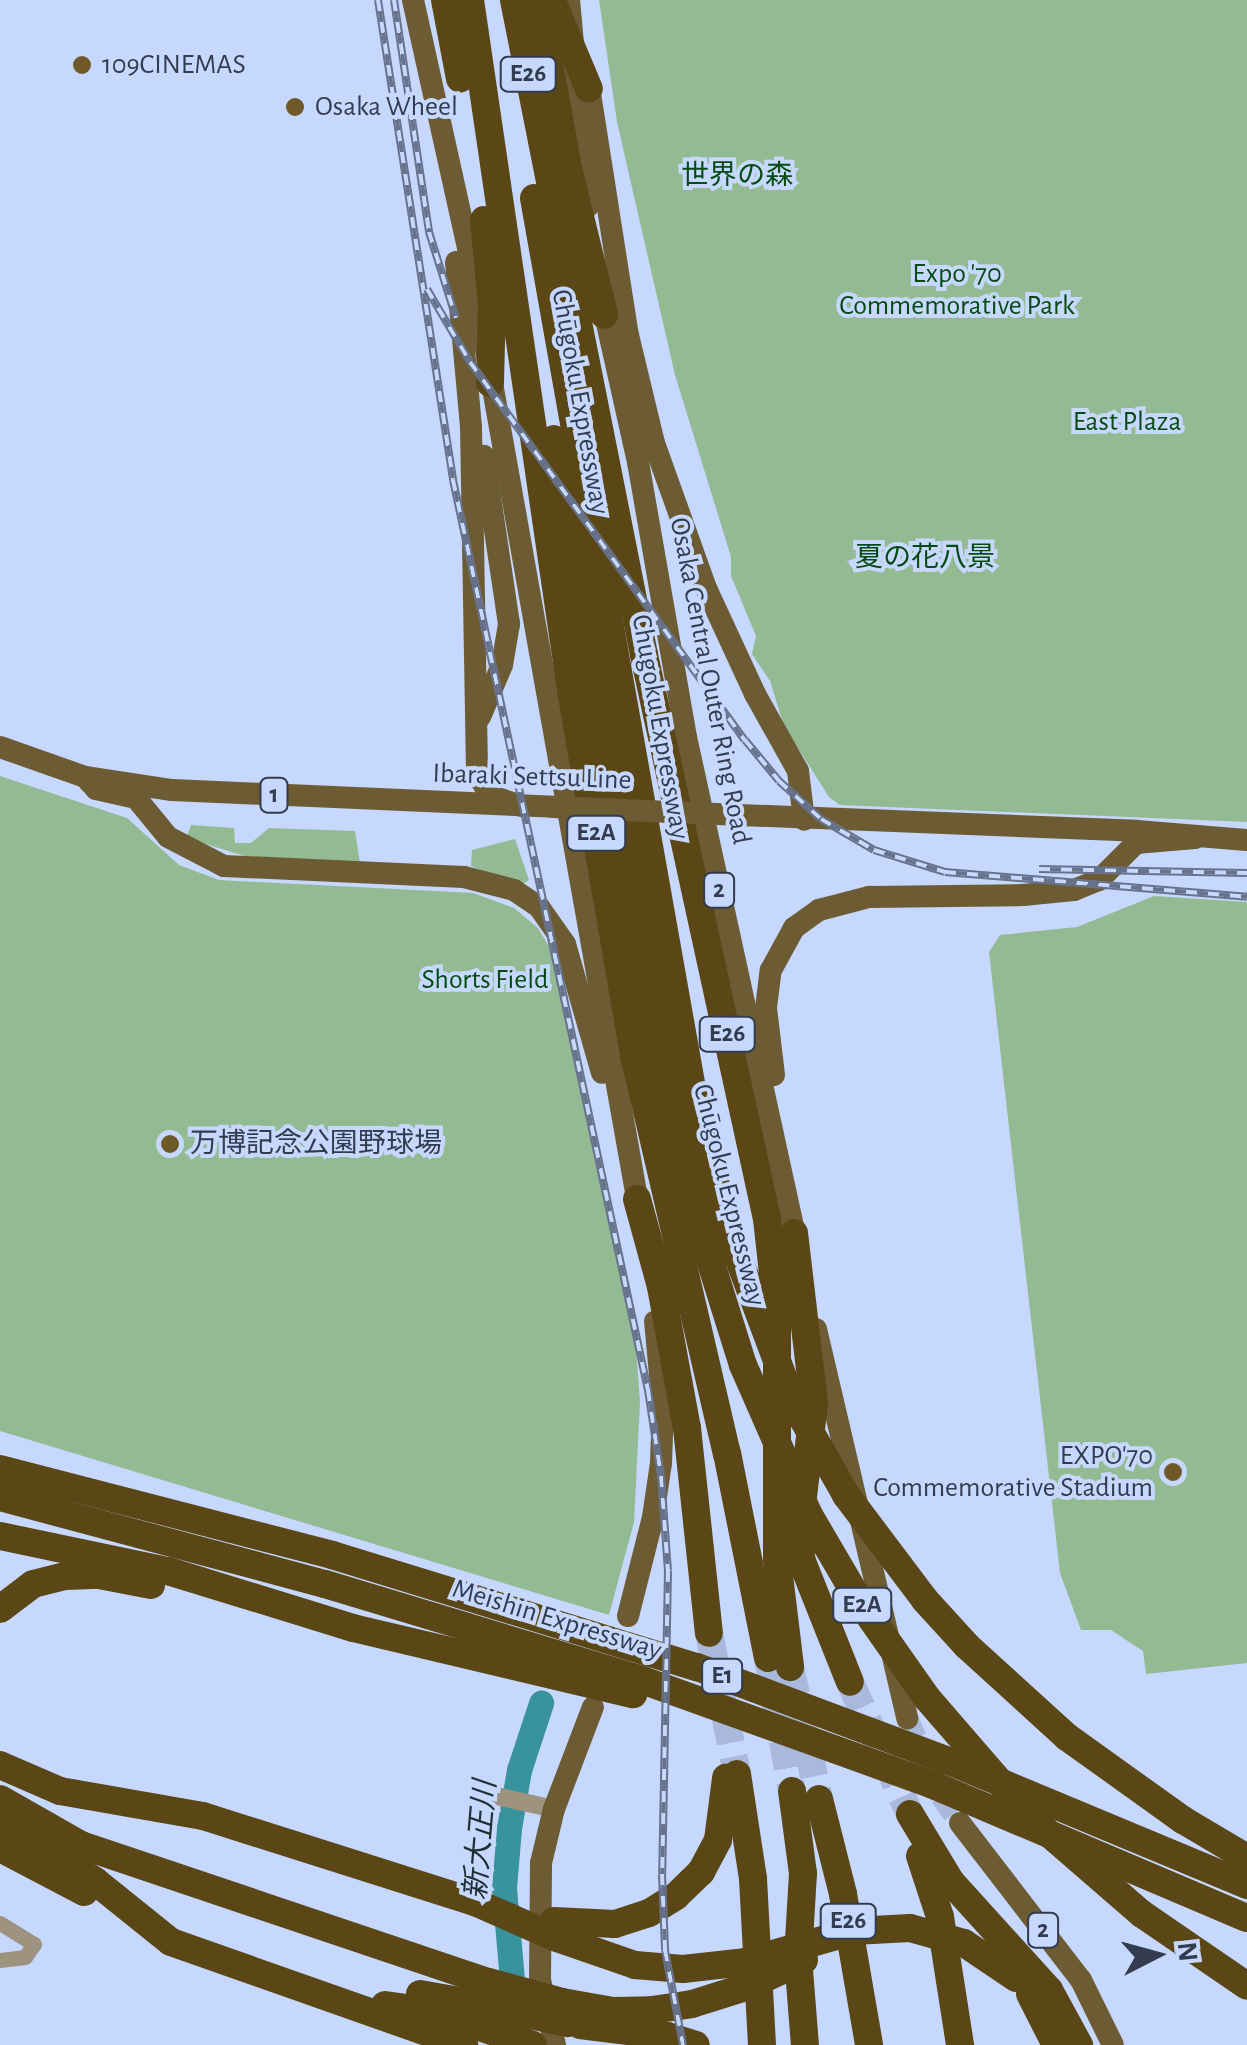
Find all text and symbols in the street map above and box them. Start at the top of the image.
place label: 109CINEMAS [102,48,246,82]
marker: 109CINEMAS [71,54,93,76]
road number: E26 [498,54,558,94]
place label: Osaka Wheel [315,90,458,124]
marker: Osaka Wheel [284,96,306,118]
park label: 世界の森 [681,159,793,193]
park label: Expo '70 Commemorative Park [839,257,1075,323]
street label: Chūgoku Expressway [544,287,616,517]
park label: East Plaza [1073,405,1181,439]
street label: Osaka Central Outer Ring Road [662,515,758,847]
park label: 夏の花八景 [855,541,995,575]
street label: Chugoku Expressway [624,612,696,842]
street label: Ibaraki Settsu Line [432,757,632,797]
road number: 1 [259,775,289,815]
road number: E2A [566,813,626,853]
road number: 2 [702,870,736,910]
park label: Shorts Field [421,963,549,997]
road number: E26 [697,1014,757,1054]
street label: Chūgoku Expressway [685,1080,773,1310]
place label: 万博記念公園野球場 [190,1127,442,1161]
marker: 万博記念公園野球場 [159,1133,181,1155]
place label: EXPO'70 Commemorative Stadium [873,1439,1153,1505]
marker: EXPO'70 Commemorative Stadium [1162,1461,1184,1483]
street label: Meishin Expressway [448,1572,666,1668]
road number: E2A [832,1585,892,1625]
road number: E1 [700,1656,744,1696]
water label: 新大正川 [458,1779,504,1901]
road number: E26 [818,1901,878,1941]
north arrow [1107,1905,1207,2005]
road number: 2 [1026,1910,1060,1950]
text: N [1172,1941,1202,1963]

